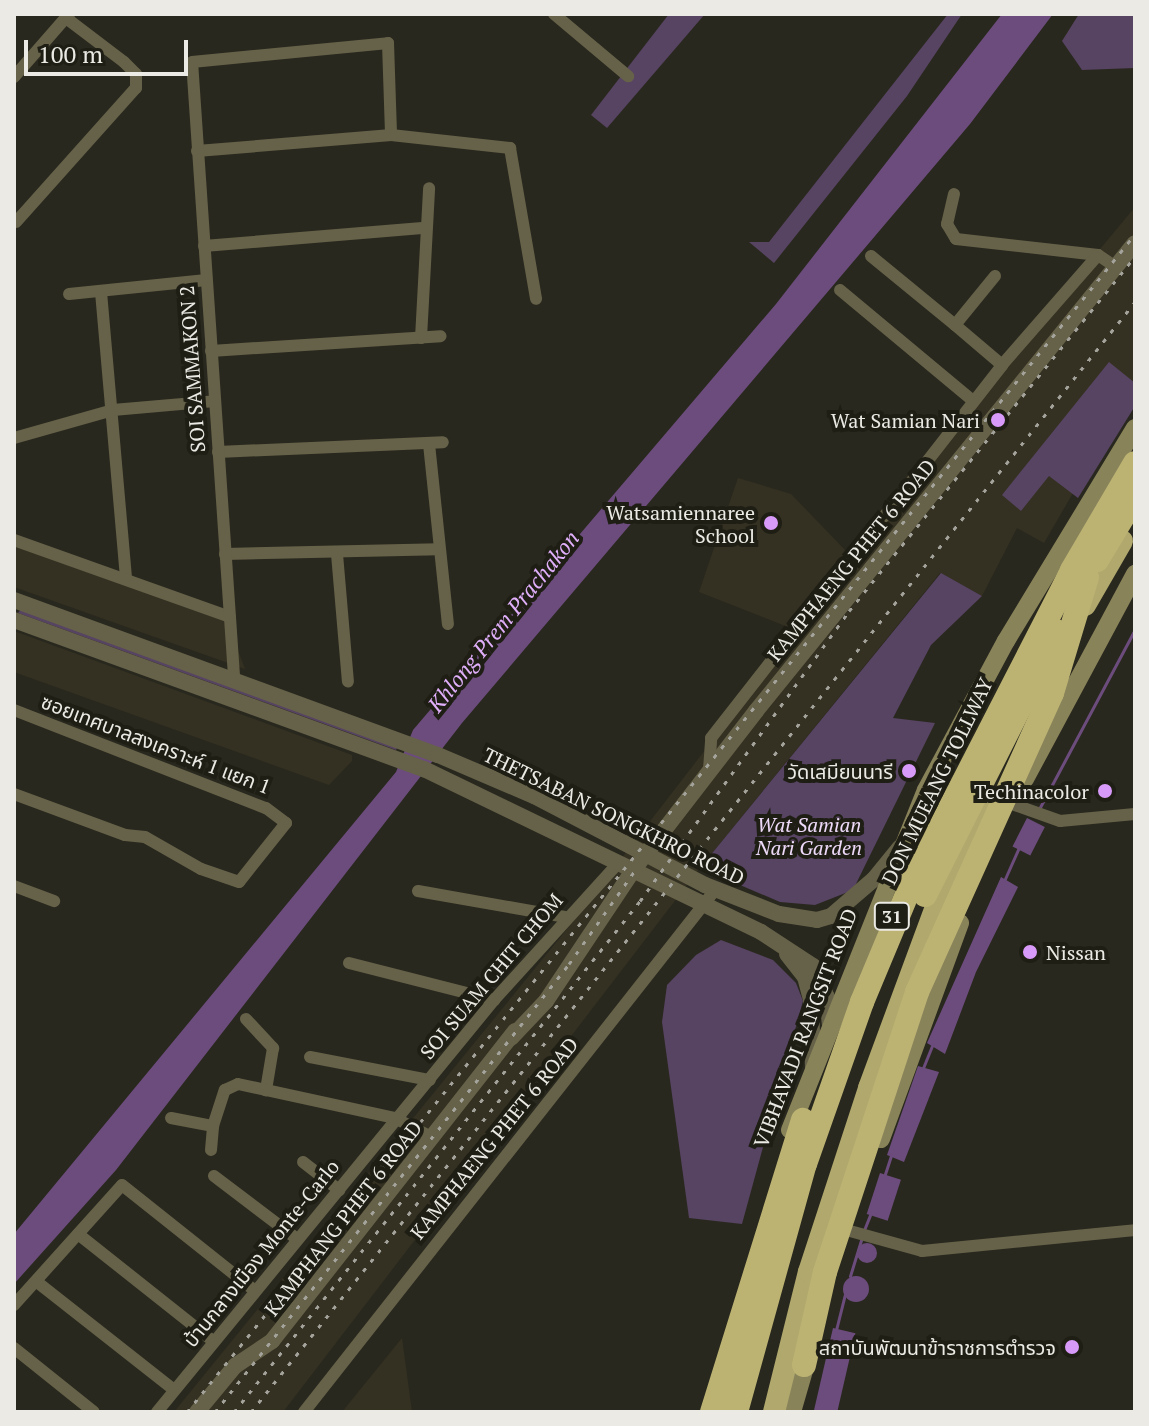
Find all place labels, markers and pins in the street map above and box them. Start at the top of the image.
place label: Wat Samian Nari [831,408,980,432]
marker: Wat Samian Nari [987,409,1009,431]
place label: Watsamiennaree School [606,500,755,547]
marker: Watsamiennaree School [762,514,780,532]
place label: วัดเสมียนนารี [787,759,893,783]
marker: วัดเสมียนนารี [900,762,918,780]
place label: Techinacolor [974,779,1089,803]
marker: Techinacolor [1096,782,1114,800]
place label: Nissan [1046,940,1106,964]
marker: Nissan [1021,943,1039,961]
place label: สถาบันพัฒนาข้าราชการตำรวจ [819,1335,1056,1359]
marker: สถาบันพัฒนาข้าราชการตำรวจ [1063,1338,1081,1356]

